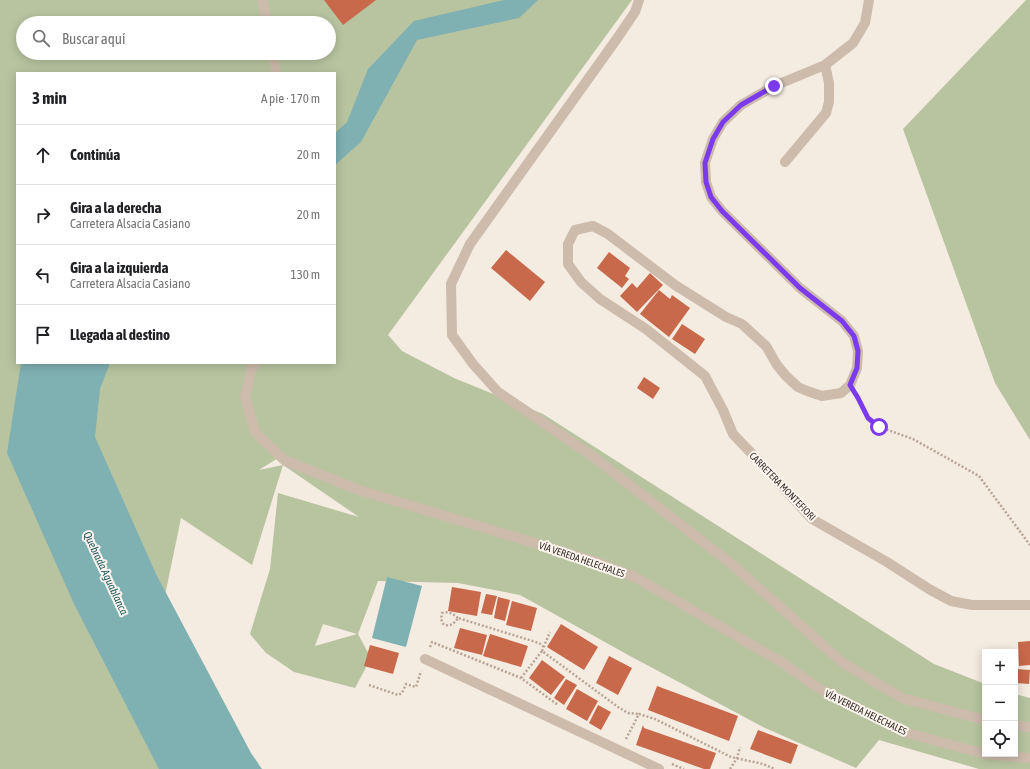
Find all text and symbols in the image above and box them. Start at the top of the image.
search box [16,16,336,60]
icon: search [30,27,52,49]
text: Buscar aquí [62,30,125,47]
route end [765,77,783,95]
text: 3 min [32,88,67,108]
text: A pie · 170 m [261,91,320,106]
icon: ahead [32,144,54,166]
text: Continúa [70,146,120,163]
text: 20 m [297,147,320,162]
text: Gira a la derecha [70,199,161,216]
icon: right [32,204,54,226]
text: 20 m [297,207,320,222]
text: Carretera Alsacia Casiano [70,216,190,231]
text: Gira a la izquierda [70,259,168,276]
icon: left [32,264,54,286]
text: 130 m [291,267,320,282]
text: Carretera Alsacia Casiano [70,276,190,291]
icon: arrive [32,324,54,346]
text: Llegada al destino [70,326,170,343]
route start [870,418,888,436]
street label: CARRETERA MONTEFIORI [747,450,818,523]
water label: Quebrada Aguablanca [81,529,131,617]
street label: VÍA VEREDA HELECHALES [538,540,626,579]
map controls [982,649,1018,757]
button: + [982,649,1018,685]
button: − [982,685,1018,721]
street label: VÍA VEREDA HELECHALES [823,688,909,737]
button: locate [982,721,1018,757]

